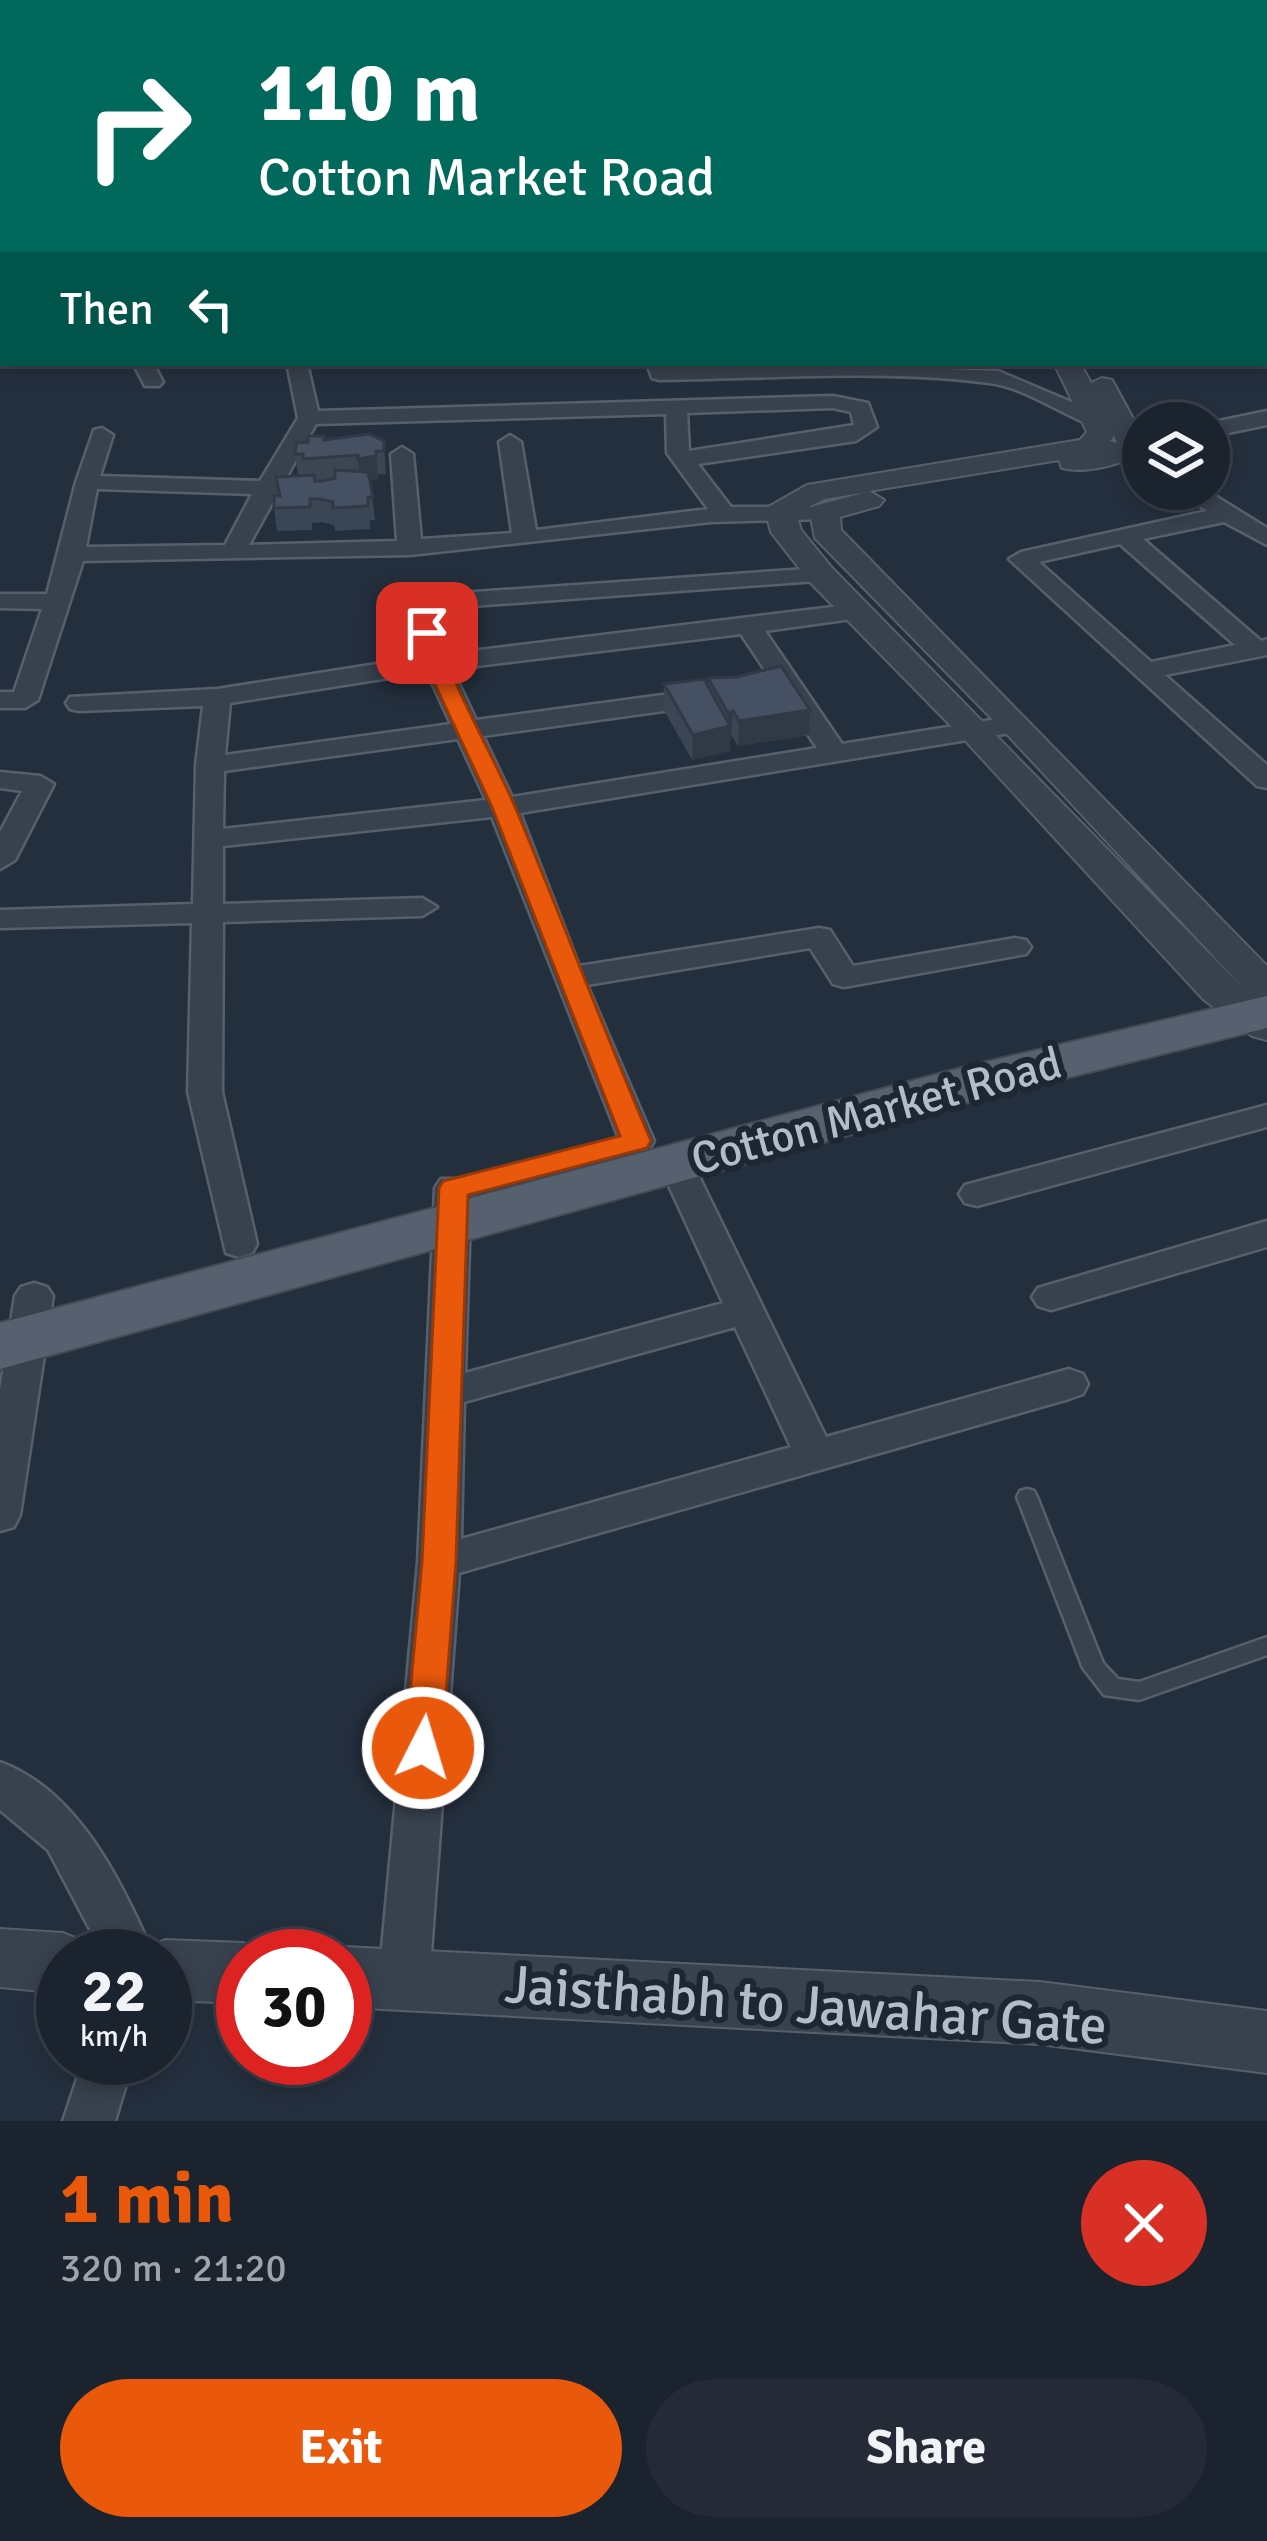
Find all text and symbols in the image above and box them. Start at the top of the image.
text: 110 m [258,41,480,145]
icon: right [60,48,216,204]
text: Cotton Market Road [258,144,715,211]
icon: left [178,276,244,342]
text: Then [60,282,154,337]
map controls [1122,402,1230,510]
button: layers [1122,402,1230,510]
pin [376,582,478,684]
icon: arrive [394,600,460,666]
street label: Cotton Market Road [685,1036,1067,1187]
position arrow [360,1685,486,1811]
speed limit sign: 30 [216,1929,372,2085]
street label: Jaisthabh to Jawahar Gate [503,1951,1109,2060]
text: 22 [82,1955,146,2029]
text: km/h [80,2018,148,2055]
text: 1 min [60,2154,234,2243]
button: close [1081,2160,1207,2286]
text: 320 m · 21:20 [60,2244,287,2292]
button: Exit [60,2379,622,2517]
button: Share [646,2379,1207,2517]

